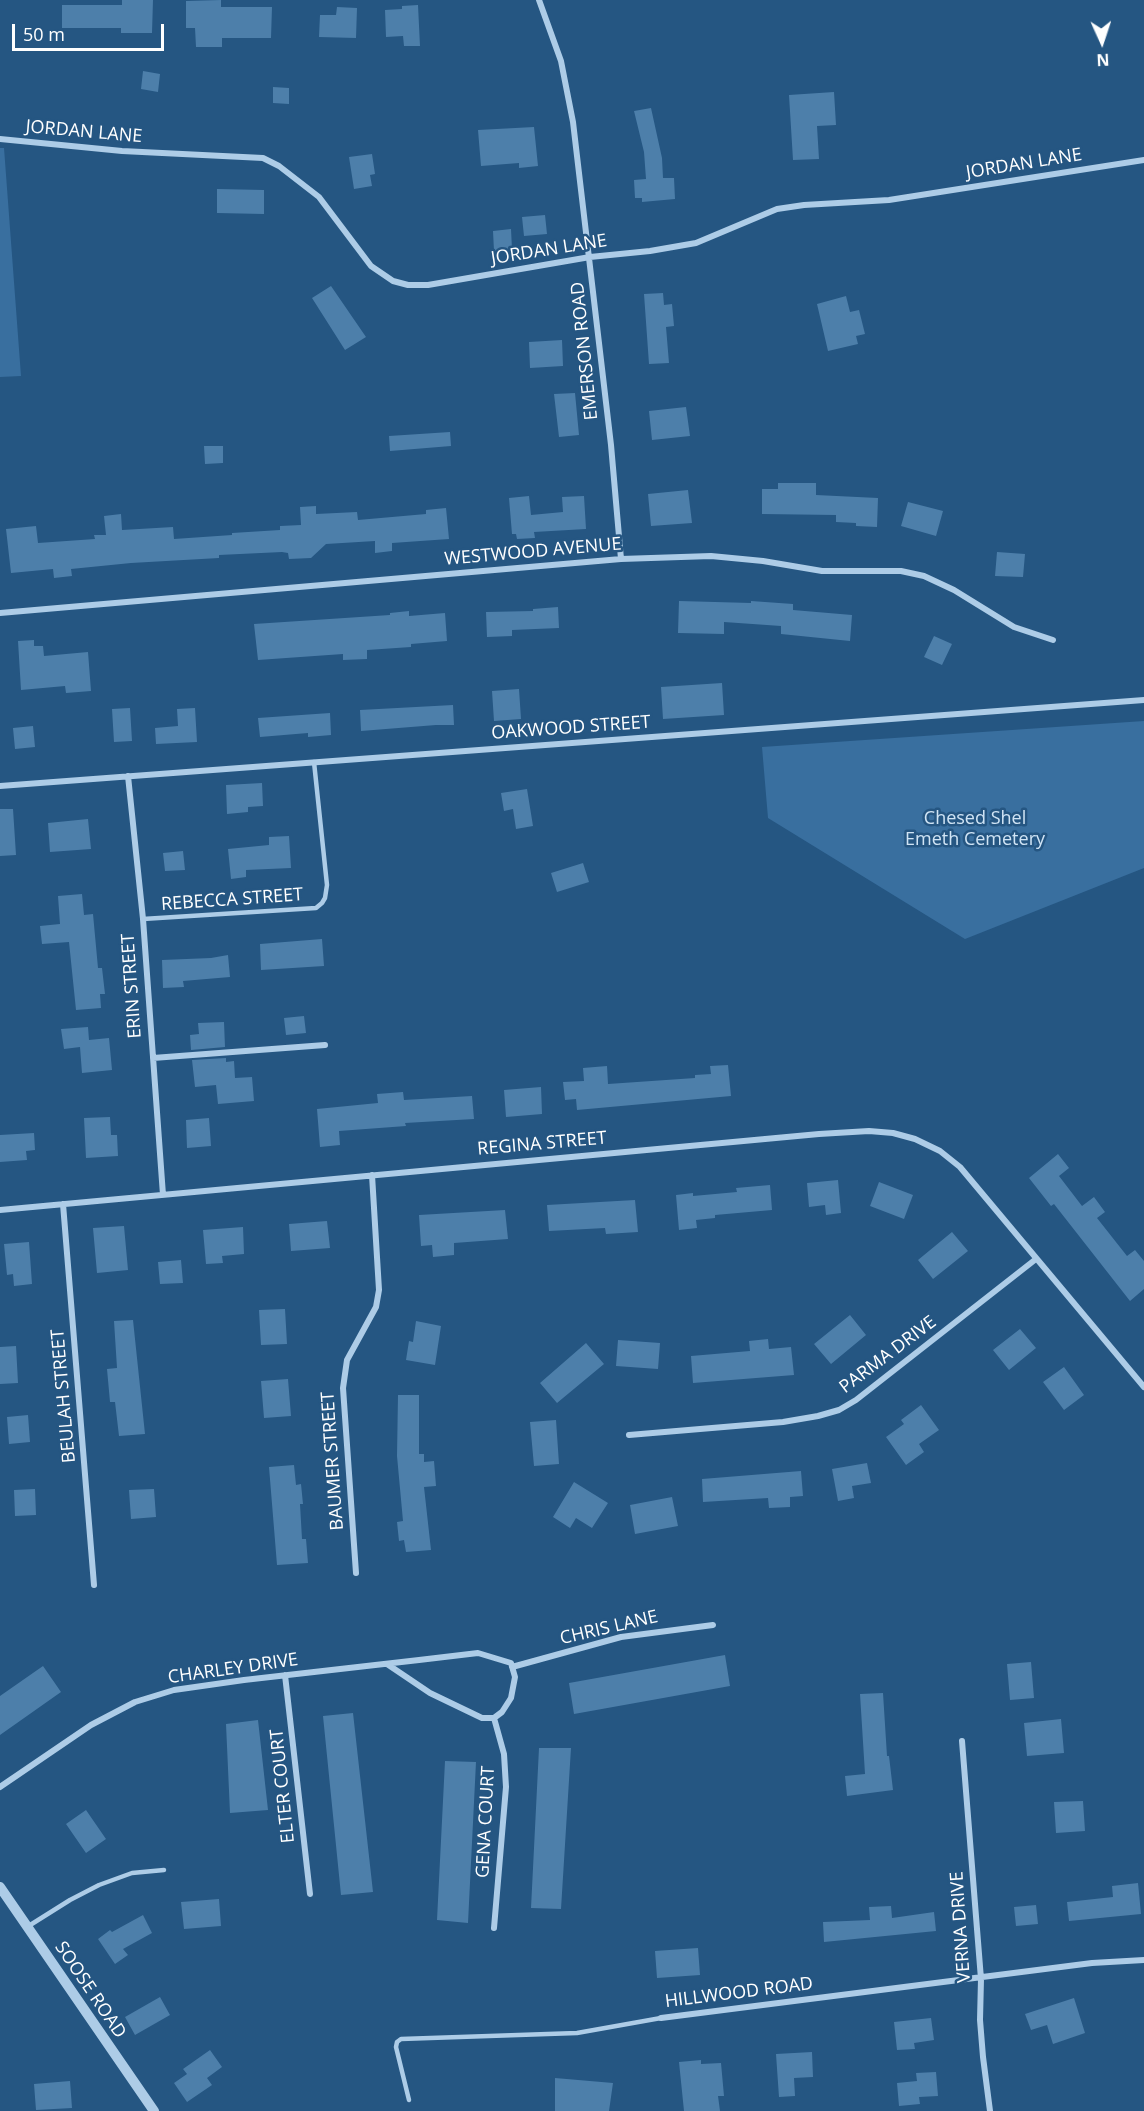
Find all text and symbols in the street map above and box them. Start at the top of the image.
scale bar [15,12,166,50]
north arrow [1072,12,1132,72]
text: 50 m [23,22,65,46]
text: N [1096,49,1110,71]
street label: JORDAN LANE [25,116,143,148]
street label: JORDAN LANE [965,144,1083,184]
street label: JORDAN LANE [490,230,608,270]
street label: EMERSON ROAD [567,281,603,421]
street label: WESTWOOD AVENUE [444,534,622,570]
street label: OAKWOOD STREET [491,712,651,744]
park label: Chesed Shel Emeth Cemetery [905,808,1045,850]
street label: REBECCA STREET [160,884,304,916]
street label: ERIN STREET [118,933,146,1039]
street label: REGINA STREET [476,1128,608,1160]
street label: PARMA DRIVE [835,1312,941,1398]
street label: BEULAH STREET [47,1328,81,1464]
street label: BAUMER STREET [317,1391,349,1531]
street label: CHRIS LANE [558,1606,660,1650]
street label: CHARLEY DRIVE [167,1649,299,1689]
street label: ELTER COURT [266,1728,300,1844]
street label: GENA COURT [472,1765,500,1879]
street label: VERNA DRIVE [946,1871,976,1983]
street label: SOOSE ROAD [50,1938,130,2042]
street label: HILLWOOD ROAD [664,1973,814,2013]

